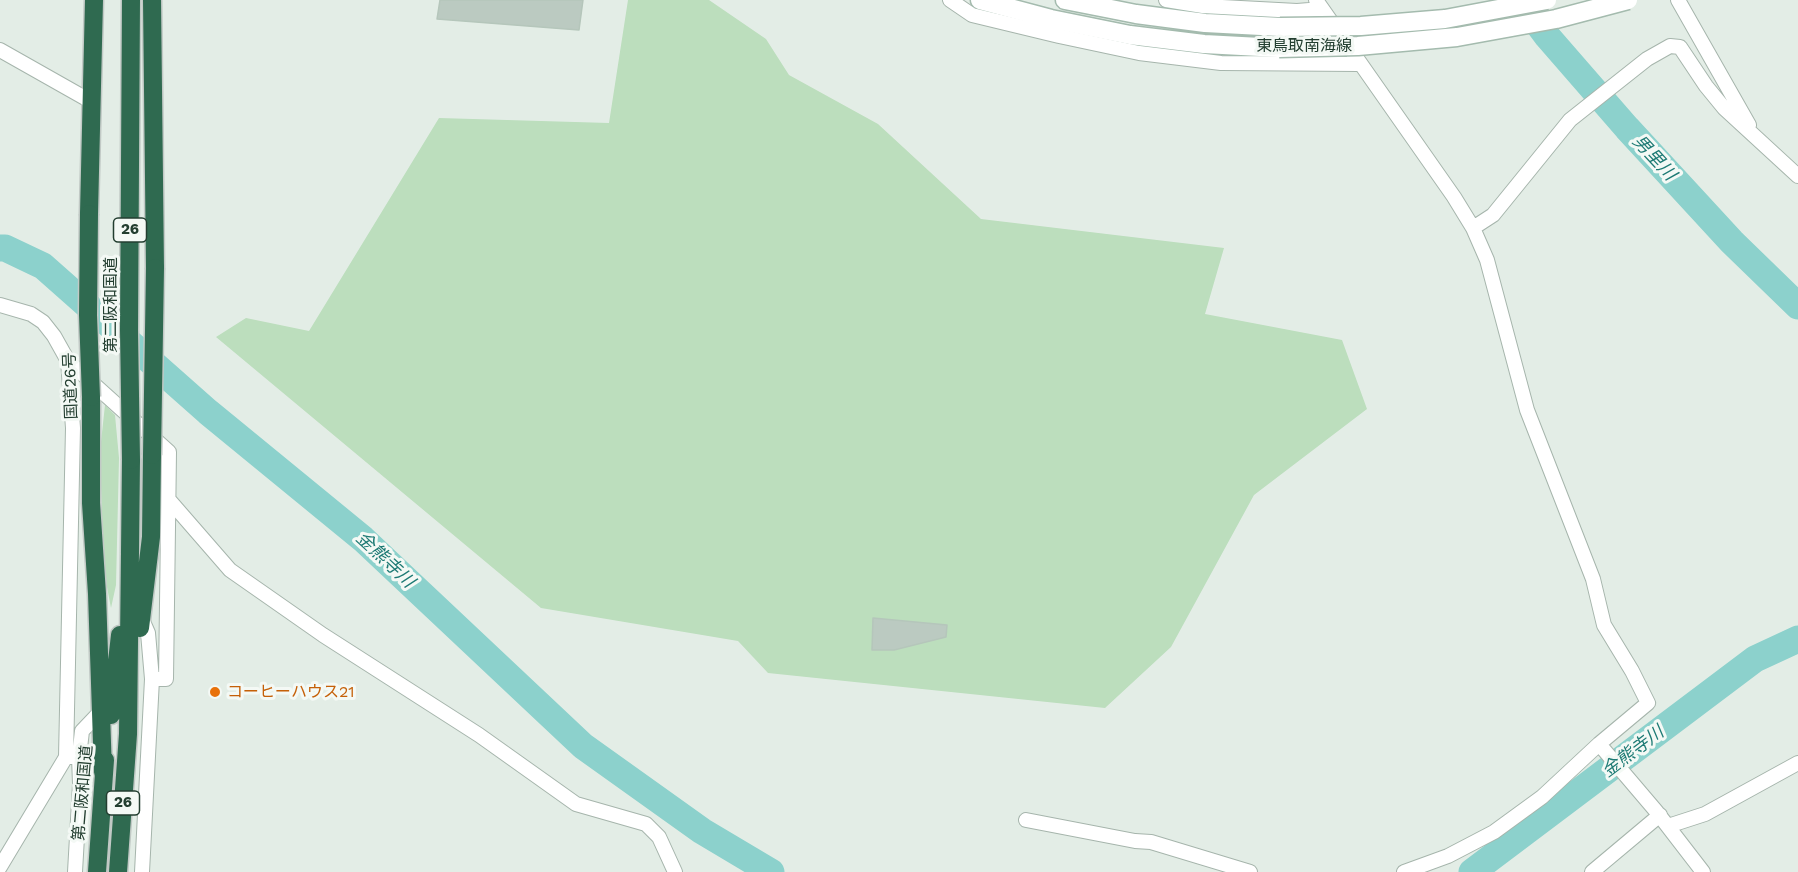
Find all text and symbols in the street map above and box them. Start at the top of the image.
street label: 東鳥取南海線 [1256,36,1352,56]
water label: 男里川 [1628,131,1680,185]
road number: 26 [114,218,146,242]
street label: 第二阪和国道 [101,257,121,353]
street label: 国道26号 [60,352,82,420]
water label: 金熊寺川 [351,528,419,592]
place label: コーヒーハウス21 [227,682,355,702]
marker: コーヒーハウス21 [208,685,222,699]
water label: 金熊寺川 [1598,722,1668,782]
street label: 第二阪和国道 [69,744,97,842]
road number: 26 [106,791,140,815]

